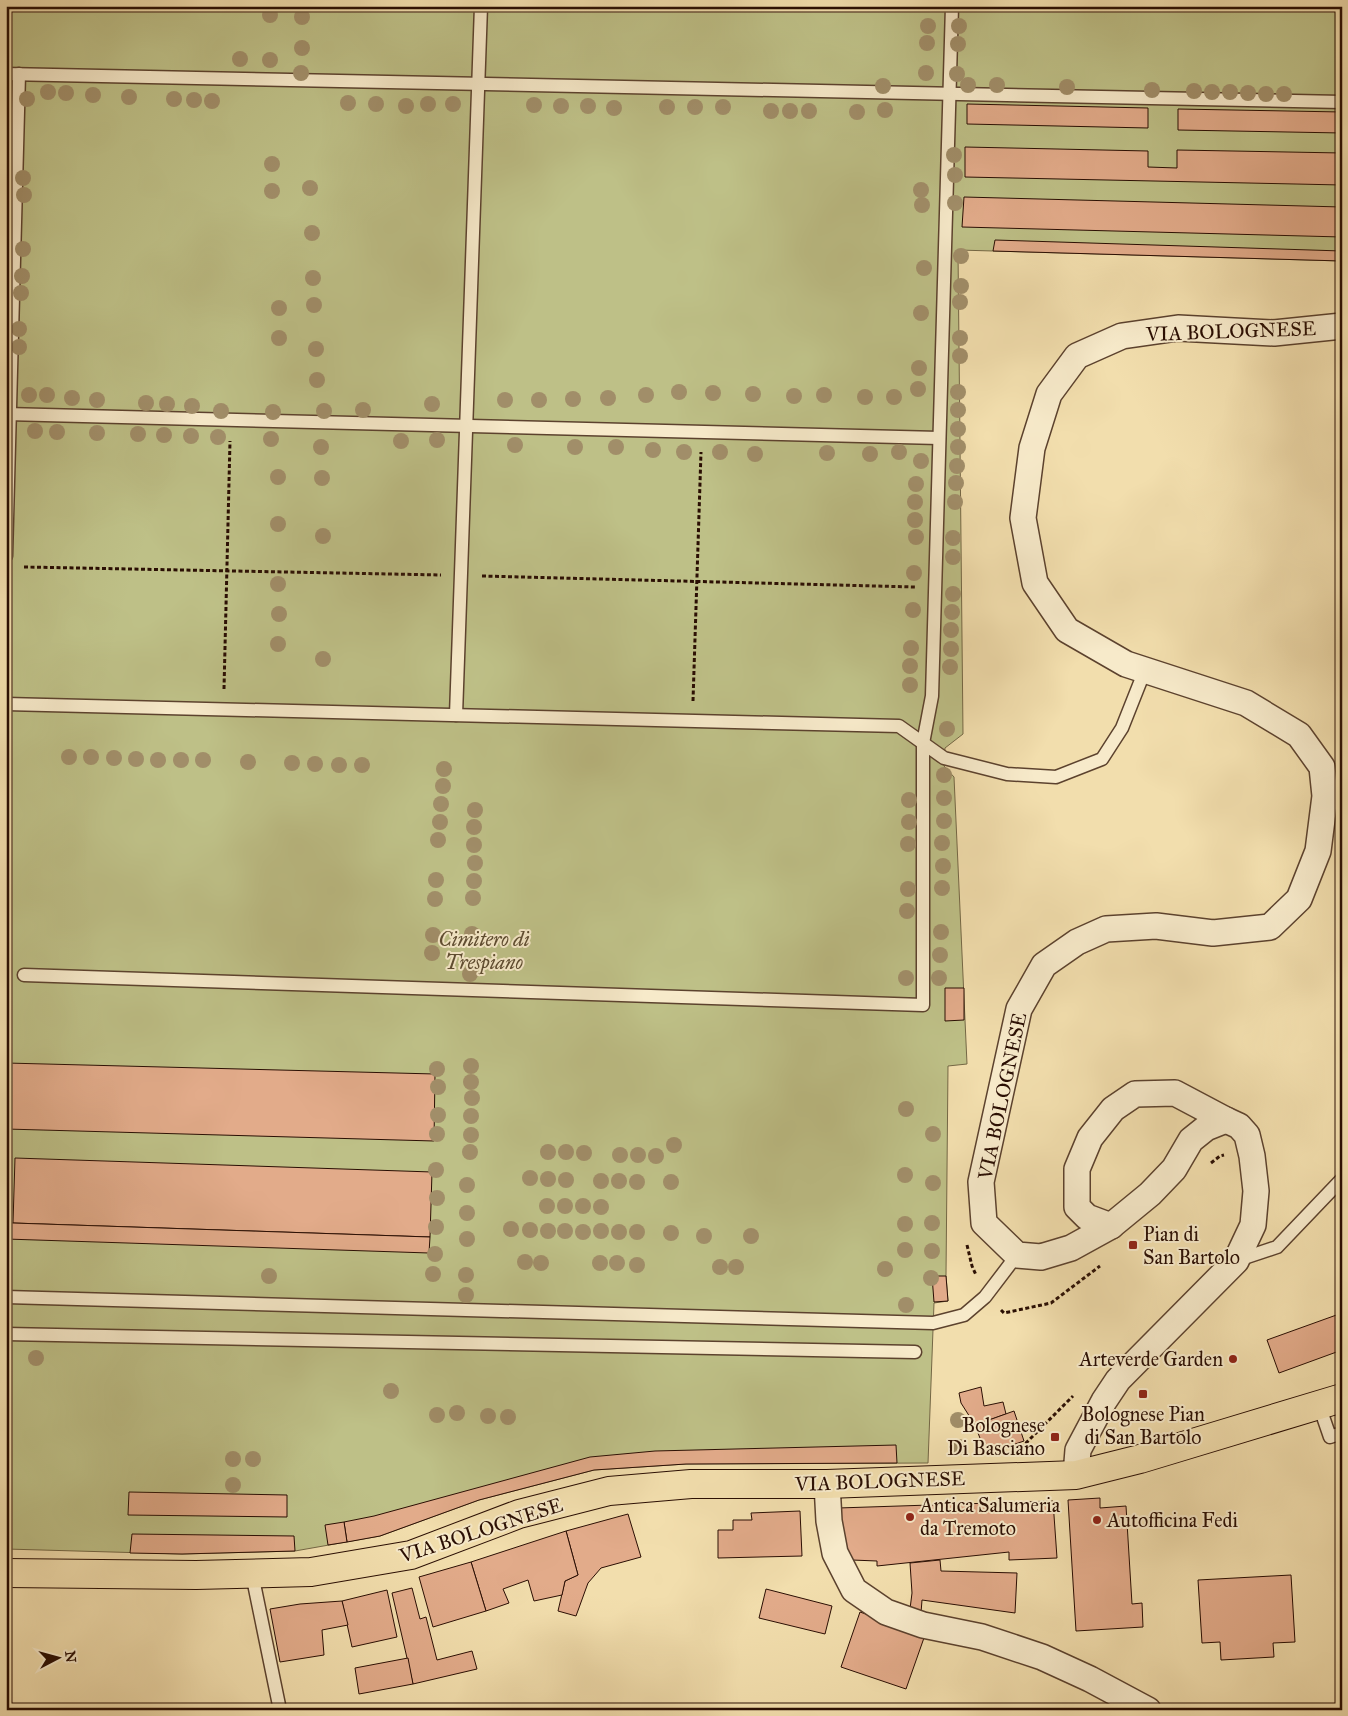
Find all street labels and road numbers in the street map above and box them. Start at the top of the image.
street label: VIA BOLOGNESE [1145,316,1316,346]
street label: VIA BOLOGNESE [972,1010,1031,1183]
street label: VIA BOLOGNESE [794,1466,965,1496]
street label: VIA BOLOGNESE [395,1492,566,1568]

